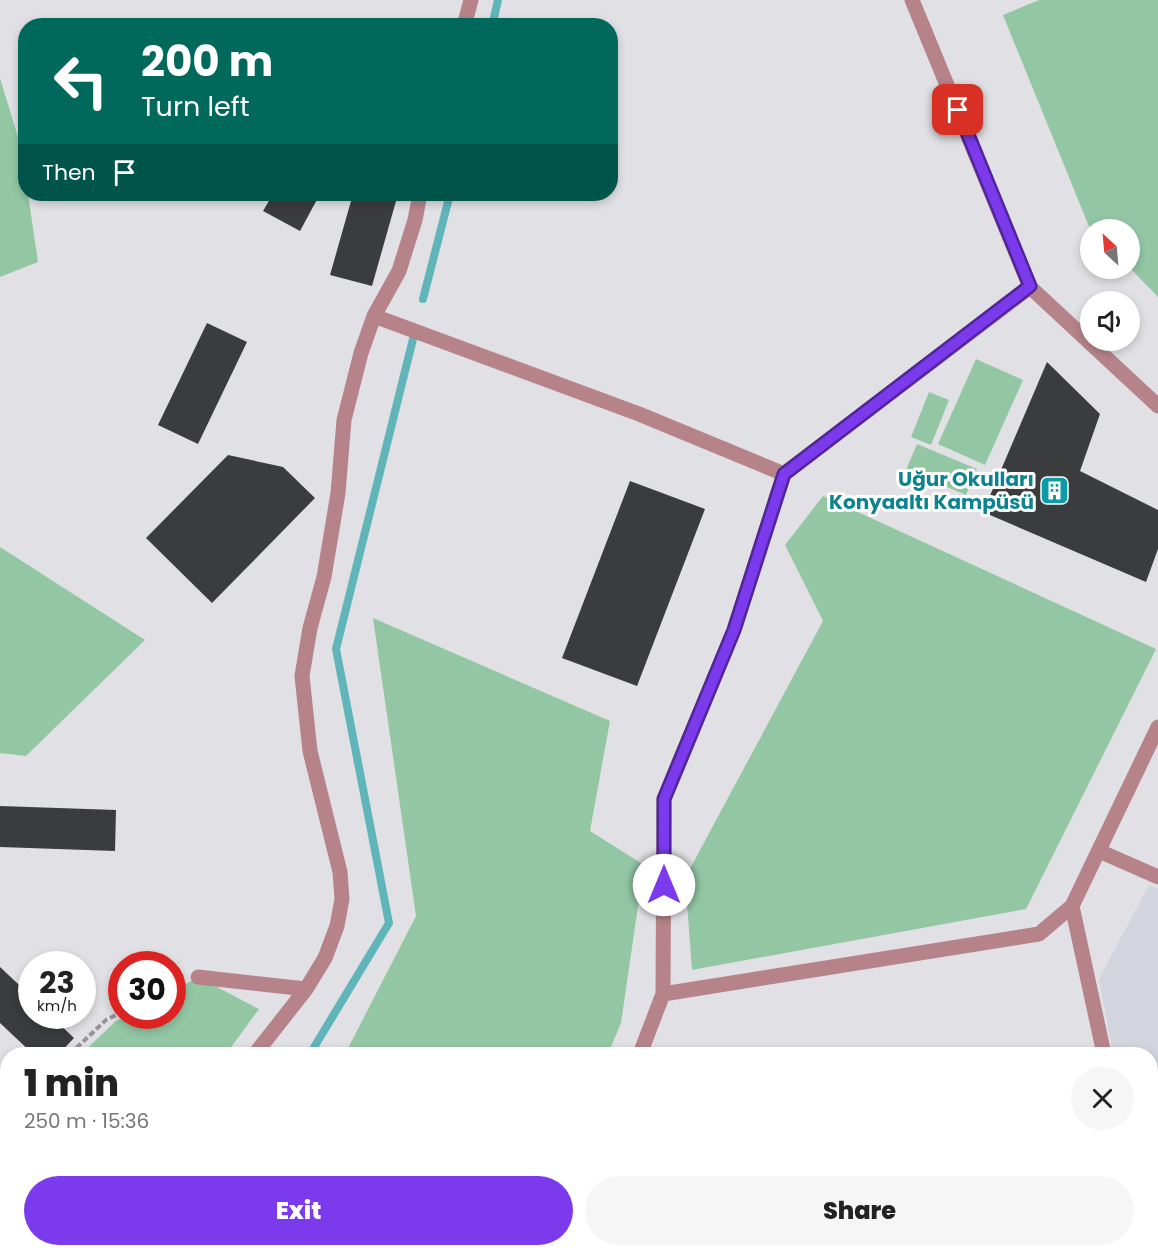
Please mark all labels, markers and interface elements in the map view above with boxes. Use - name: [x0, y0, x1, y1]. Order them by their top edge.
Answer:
- text: 200 m: [141, 32, 273, 91]
- icon: left: [42, 42, 120, 120]
- pin: [932, 84, 983, 135]
- text: Turn left: [141, 88, 250, 125]
- icon: arrive: [941, 93, 974, 126]
- icon: arrive: [108, 156, 141, 189]
- text: Then: [42, 157, 96, 188]
- north arrow: [1080, 219, 1140, 279]
- map controls: [1080, 219, 1140, 351]
- button: sound: [1080, 291, 1140, 351]
- place label: Uğur Okulları Konyaaltı Kampüsü: [829, 465, 1034, 516]
- building icon: Uğur Okulları Konyaaltı Kampüsü: [1039, 475, 1071, 507]
- position arrow: [632, 853, 696, 917]
- speed limit sign: 30: [108, 951, 186, 1029]
- text: 23: [39, 961, 75, 1004]
- text: km/h: [37, 995, 77, 1016]
- text: 1 min: [24, 1058, 119, 1109]
- button: close: [1071, 1067, 1134, 1130]
- text: 250 m · 15:36: [24, 1107, 149, 1135]
- button: Exit: [24, 1176, 573, 1245]
- button: Share: [585, 1176, 1134, 1245]

